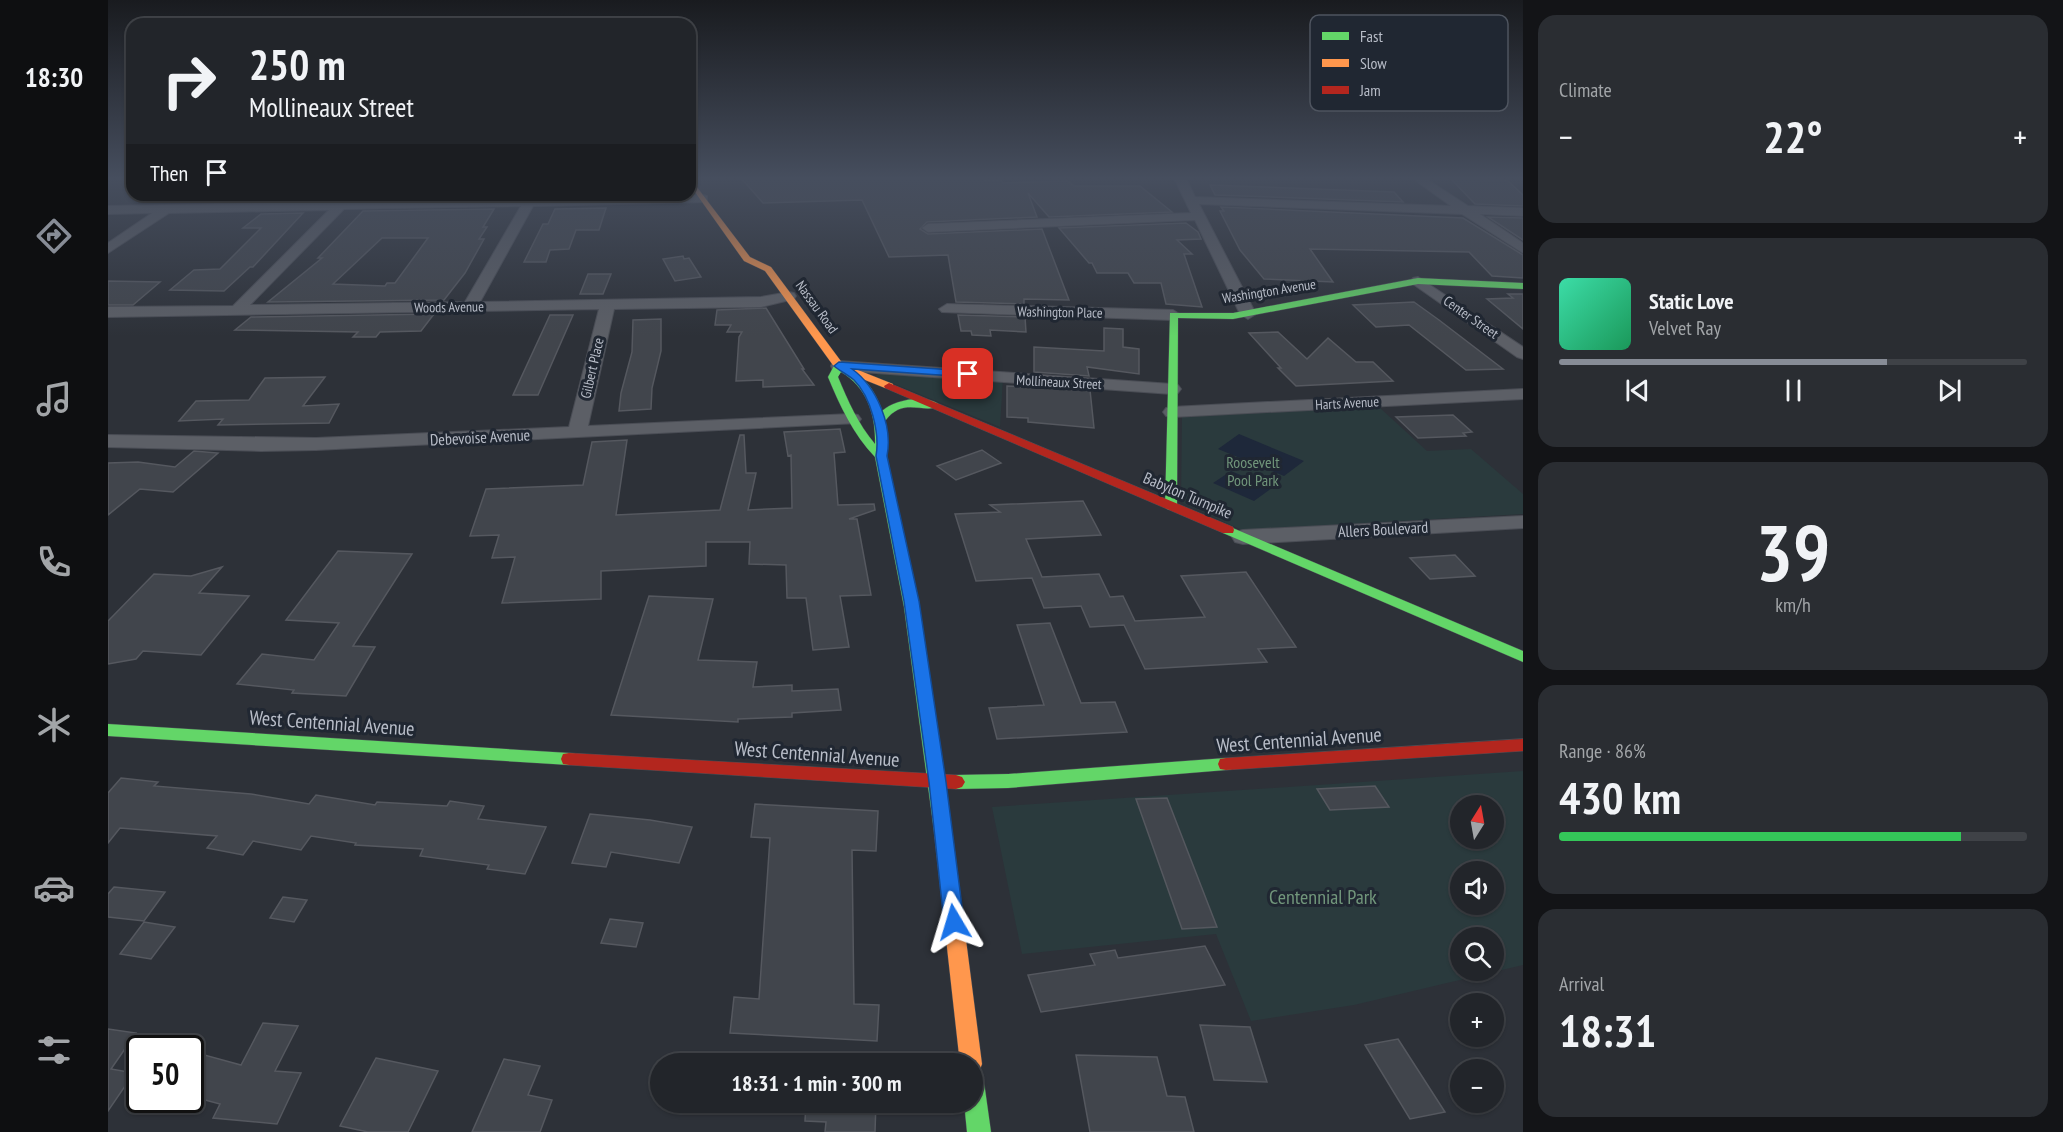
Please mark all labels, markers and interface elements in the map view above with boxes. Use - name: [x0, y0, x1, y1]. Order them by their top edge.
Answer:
- legend: [1310, 15, 1508, 111]
- text: Fast: [1360, 26, 1383, 46]
- text: 250 m: [249, 37, 346, 92]
- icon: right: [150, 42, 228, 120]
- text: Slow: [1360, 53, 1387, 73]
- text: 18:30: [25, 60, 83, 94]
- text: Climate: [1559, 77, 1612, 103]
- text: Jam: [1359, 80, 1381, 100]
- text: Mollineaux Street: [249, 90, 414, 124]
- text: 22°: [1763, 107, 1823, 165]
- text: −: [1559, 115, 1573, 158]
- text: +: [2013, 115, 2027, 158]
- icon: arrive: [200, 156, 233, 189]
- text: Then: [150, 159, 188, 187]
- icon: directions: [33, 215, 75, 257]
- street label: Washington Avenue: [1221, 275, 1317, 307]
- street label: Nassau Road: [792, 277, 842, 337]
- text: Static Love: [1649, 287, 1734, 315]
- street label: Center Street: [1440, 291, 1502, 343]
- street label: Woods Avenue: [414, 297, 484, 317]
- street label: Washington Place: [1017, 302, 1103, 322]
- text: Velvet Ray: [1649, 315, 1721, 341]
- street label: Gilbert Place: [576, 336, 608, 400]
- pin: [942, 348, 993, 399]
- icon: arrive: [951, 357, 984, 390]
- street label: Mollineaux Street: [1016, 371, 1102, 393]
- icon: previous: [1621, 374, 1654, 407]
- icon: pause: [1777, 374, 1810, 407]
- icon: next: [1933, 374, 1966, 407]
- icon: music: [33, 378, 75, 420]
- street label: Harts Avenue: [1315, 392, 1380, 414]
- street label: Debevoise Avenue: [429, 424, 531, 450]
- park label: Roosevelt Pool Park: [1226, 452, 1280, 490]
- street label: Babylon Turnpike: [1141, 467, 1235, 523]
- text: 39: [1756, 502, 1830, 603]
- street label: Allers Boulevard: [1337, 517, 1429, 541]
- icon: phone: [33, 541, 75, 583]
- text: km/h: [1775, 592, 1811, 618]
- icon: climate: [33, 704, 75, 746]
- street label: West Centennial Avenue: [249, 704, 415, 742]
- street label: West Centennial Avenue: [1216, 721, 1382, 759]
- street label: West Centennial Avenue: [734, 735, 900, 773]
- text: Range · 86%: [1559, 738, 1646, 764]
- text: 430 km: [1559, 768, 1681, 826]
- north arrow: [1450, 795, 1504, 849]
- map controls: [1450, 795, 1504, 1113]
- button: sound: [1450, 861, 1504, 915]
- icon: car: [33, 867, 75, 909]
- park label: Centennial Park: [1269, 884, 1377, 910]
- position arrow: [922, 890, 986, 954]
- button: search: [1450, 927, 1504, 981]
- text: Arrival: [1559, 971, 1604, 997]
- button: +: [1450, 993, 1504, 1047]
- text: 18:31: [1559, 1001, 1656, 1059]
- icon: filters: [33, 1029, 75, 1071]
- speed limit sign: 50: [126, 1035, 204, 1113]
- button: −: [1450, 1059, 1504, 1113]
- text: 18:31 · 1 min · 300 m: [731, 1069, 902, 1097]

